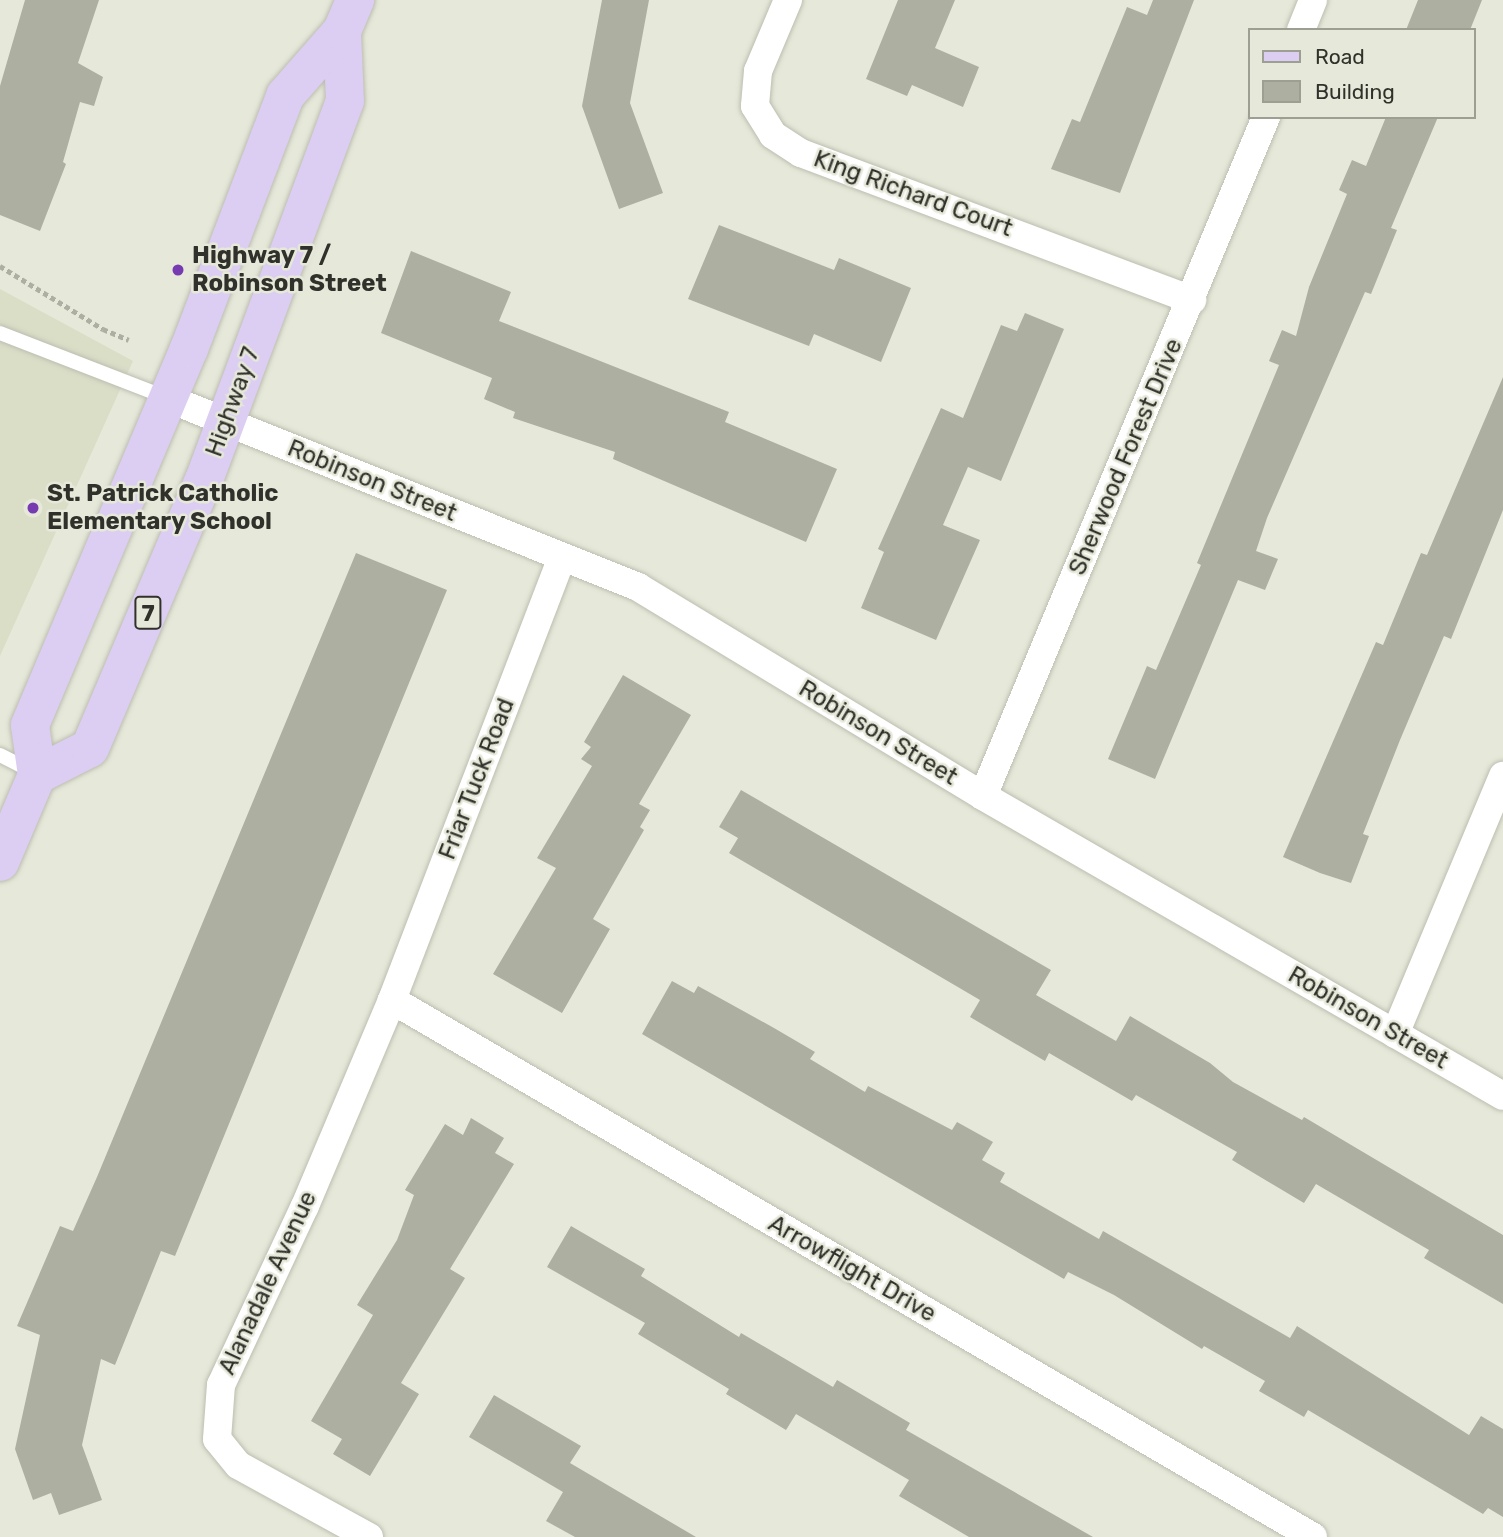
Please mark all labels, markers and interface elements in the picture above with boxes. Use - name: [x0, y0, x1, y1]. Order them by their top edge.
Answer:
- legend: [1248, 28, 1475, 119]
- text: Road: [1315, 44, 1365, 69]
- text: Building: [1315, 79, 1395, 104]
- street label: King Richard Court: [810, 145, 1016, 243]
- place label: Highway 7 / Robinson Street: [192, 242, 387, 298]
- marker: Highway 7 / Robinson Street: [170, 262, 186, 278]
- street label: Sherwood Forest Drive: [1063, 335, 1189, 579]
- street label: Highway 7: [200, 343, 266, 461]
- street label: Robinson Street: [283, 434, 461, 528]
- place label: St. Patrick Catholic Elementary School: [47, 480, 279, 536]
- marker: St. Patrick Catholic Elementary School: [25, 500, 41, 516]
- road number: 7: [134, 594, 162, 632]
- street label: Robinson Street: [794, 674, 962, 792]
- street label: Friar Tuck Road: [433, 694, 521, 864]
- street label: Robinson Street: [1283, 961, 1453, 1075]
- street label: Alanadale Avenue: [213, 1186, 323, 1380]
- street label: Arrowflight Drive: [763, 1209, 941, 1329]

